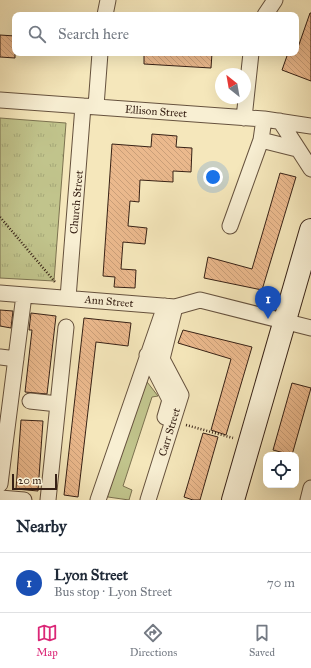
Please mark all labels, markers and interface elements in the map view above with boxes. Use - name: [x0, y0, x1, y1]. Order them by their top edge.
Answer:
- search box: [12, 12, 299, 56]
- icon: search: [26, 23, 48, 45]
- text: Search here: [58, 25, 129, 43]
- north arrow: [215, 68, 251, 104]
- street label: Ellison Street: [125, 103, 188, 120]
- your location: [203, 167, 223, 187]
- street label: Church Street: [67, 170, 86, 234]
- pin: 1: [255, 286, 281, 319]
- street label: Ann Street: [83, 293, 134, 310]
- street label: Carr Street: [156, 406, 183, 458]
- map controls: [263, 452, 299, 488]
- button: locate: [263, 452, 299, 488]
- scale bar: [12, 472, 57, 491]
- text: 20 m: [18, 474, 41, 487]
- text: Nearby: [16, 516, 67, 537]
- text: Lyon Street: [54, 566, 128, 584]
- text: 1: [26, 575, 32, 591]
- text: 70 m: [267, 575, 295, 591]
- text: Bus stop · Lyon Street: [54, 584, 172, 600]
- tab: Map: [36, 622, 58, 659]
- tab: Directions: [130, 622, 177, 659]
- tab: Saved: [249, 622, 275, 659]

